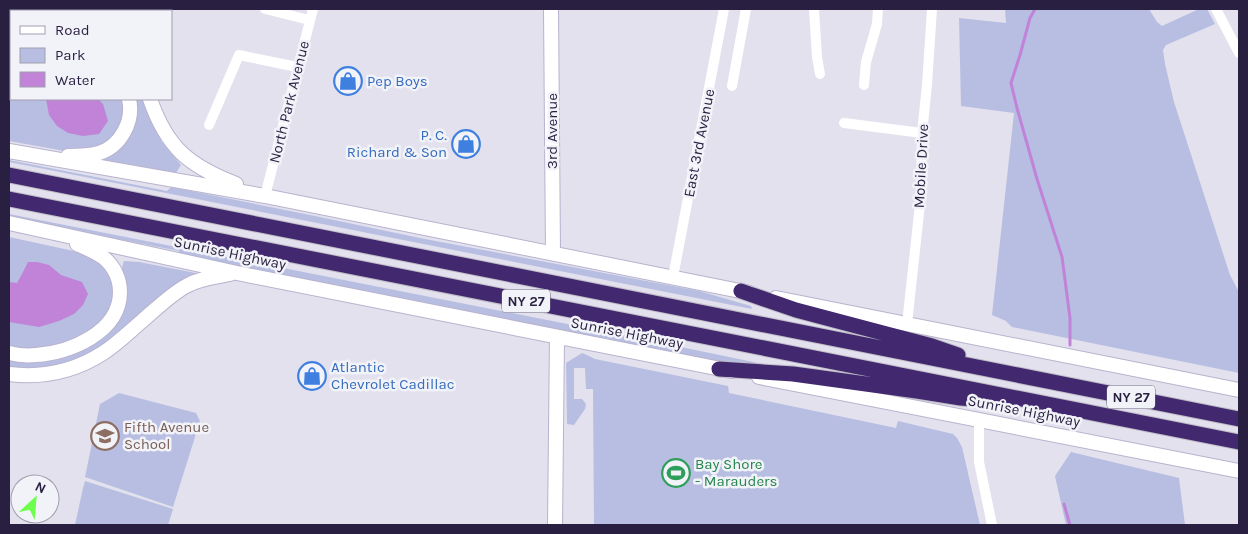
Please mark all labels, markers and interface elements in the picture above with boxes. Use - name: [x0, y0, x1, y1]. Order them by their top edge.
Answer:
- legend: [10, 10, 172, 100]
- text: Road: [55, 21, 90, 39]
- street label: North Park Avenue: [265, 39, 313, 165]
- text: Park: [55, 46, 85, 64]
- shop icon: Pep Boys: [333, 66, 363, 96]
- text: Water: [55, 71, 96, 89]
- place label: Pep Boys: [367, 72, 428, 90]
- street label: East 3rd Avenue: [680, 87, 718, 199]
- street label: 3rd Avenue: [543, 93, 561, 169]
- street label: Mobile Drive: [910, 123, 932, 209]
- place label: P. C. Richard & Son: [347, 126, 447, 161]
- shop icon: P. C. Richard & Son: [451, 129, 481, 159]
- street label: Sunrise Highway: [172, 232, 288, 274]
- road number: NY 27: [502, 290, 550, 312]
- street label: Sunrise Highway: [569, 313, 685, 353]
- place label: Atlantic Chevrolet Cadillac: [331, 358, 454, 393]
- shop icon: Atlantic Chevrolet Cadillac: [297, 361, 327, 391]
- road number: NY 27: [1107, 386, 1155, 408]
- street label: Sunrise Highway: [966, 391, 1082, 431]
- place label: Fifth Avenue School: [124, 418, 209, 453]
- school or university icon: Fifth Avenue School: [90, 421, 120, 451]
- place label: Bay Shore - Marauders: [695, 455, 777, 490]
- sports icon: Bay Shore - Marauders: [661, 458, 691, 488]
- north arrow: [10, 474, 60, 524]
- text: N: [32, 478, 49, 498]

